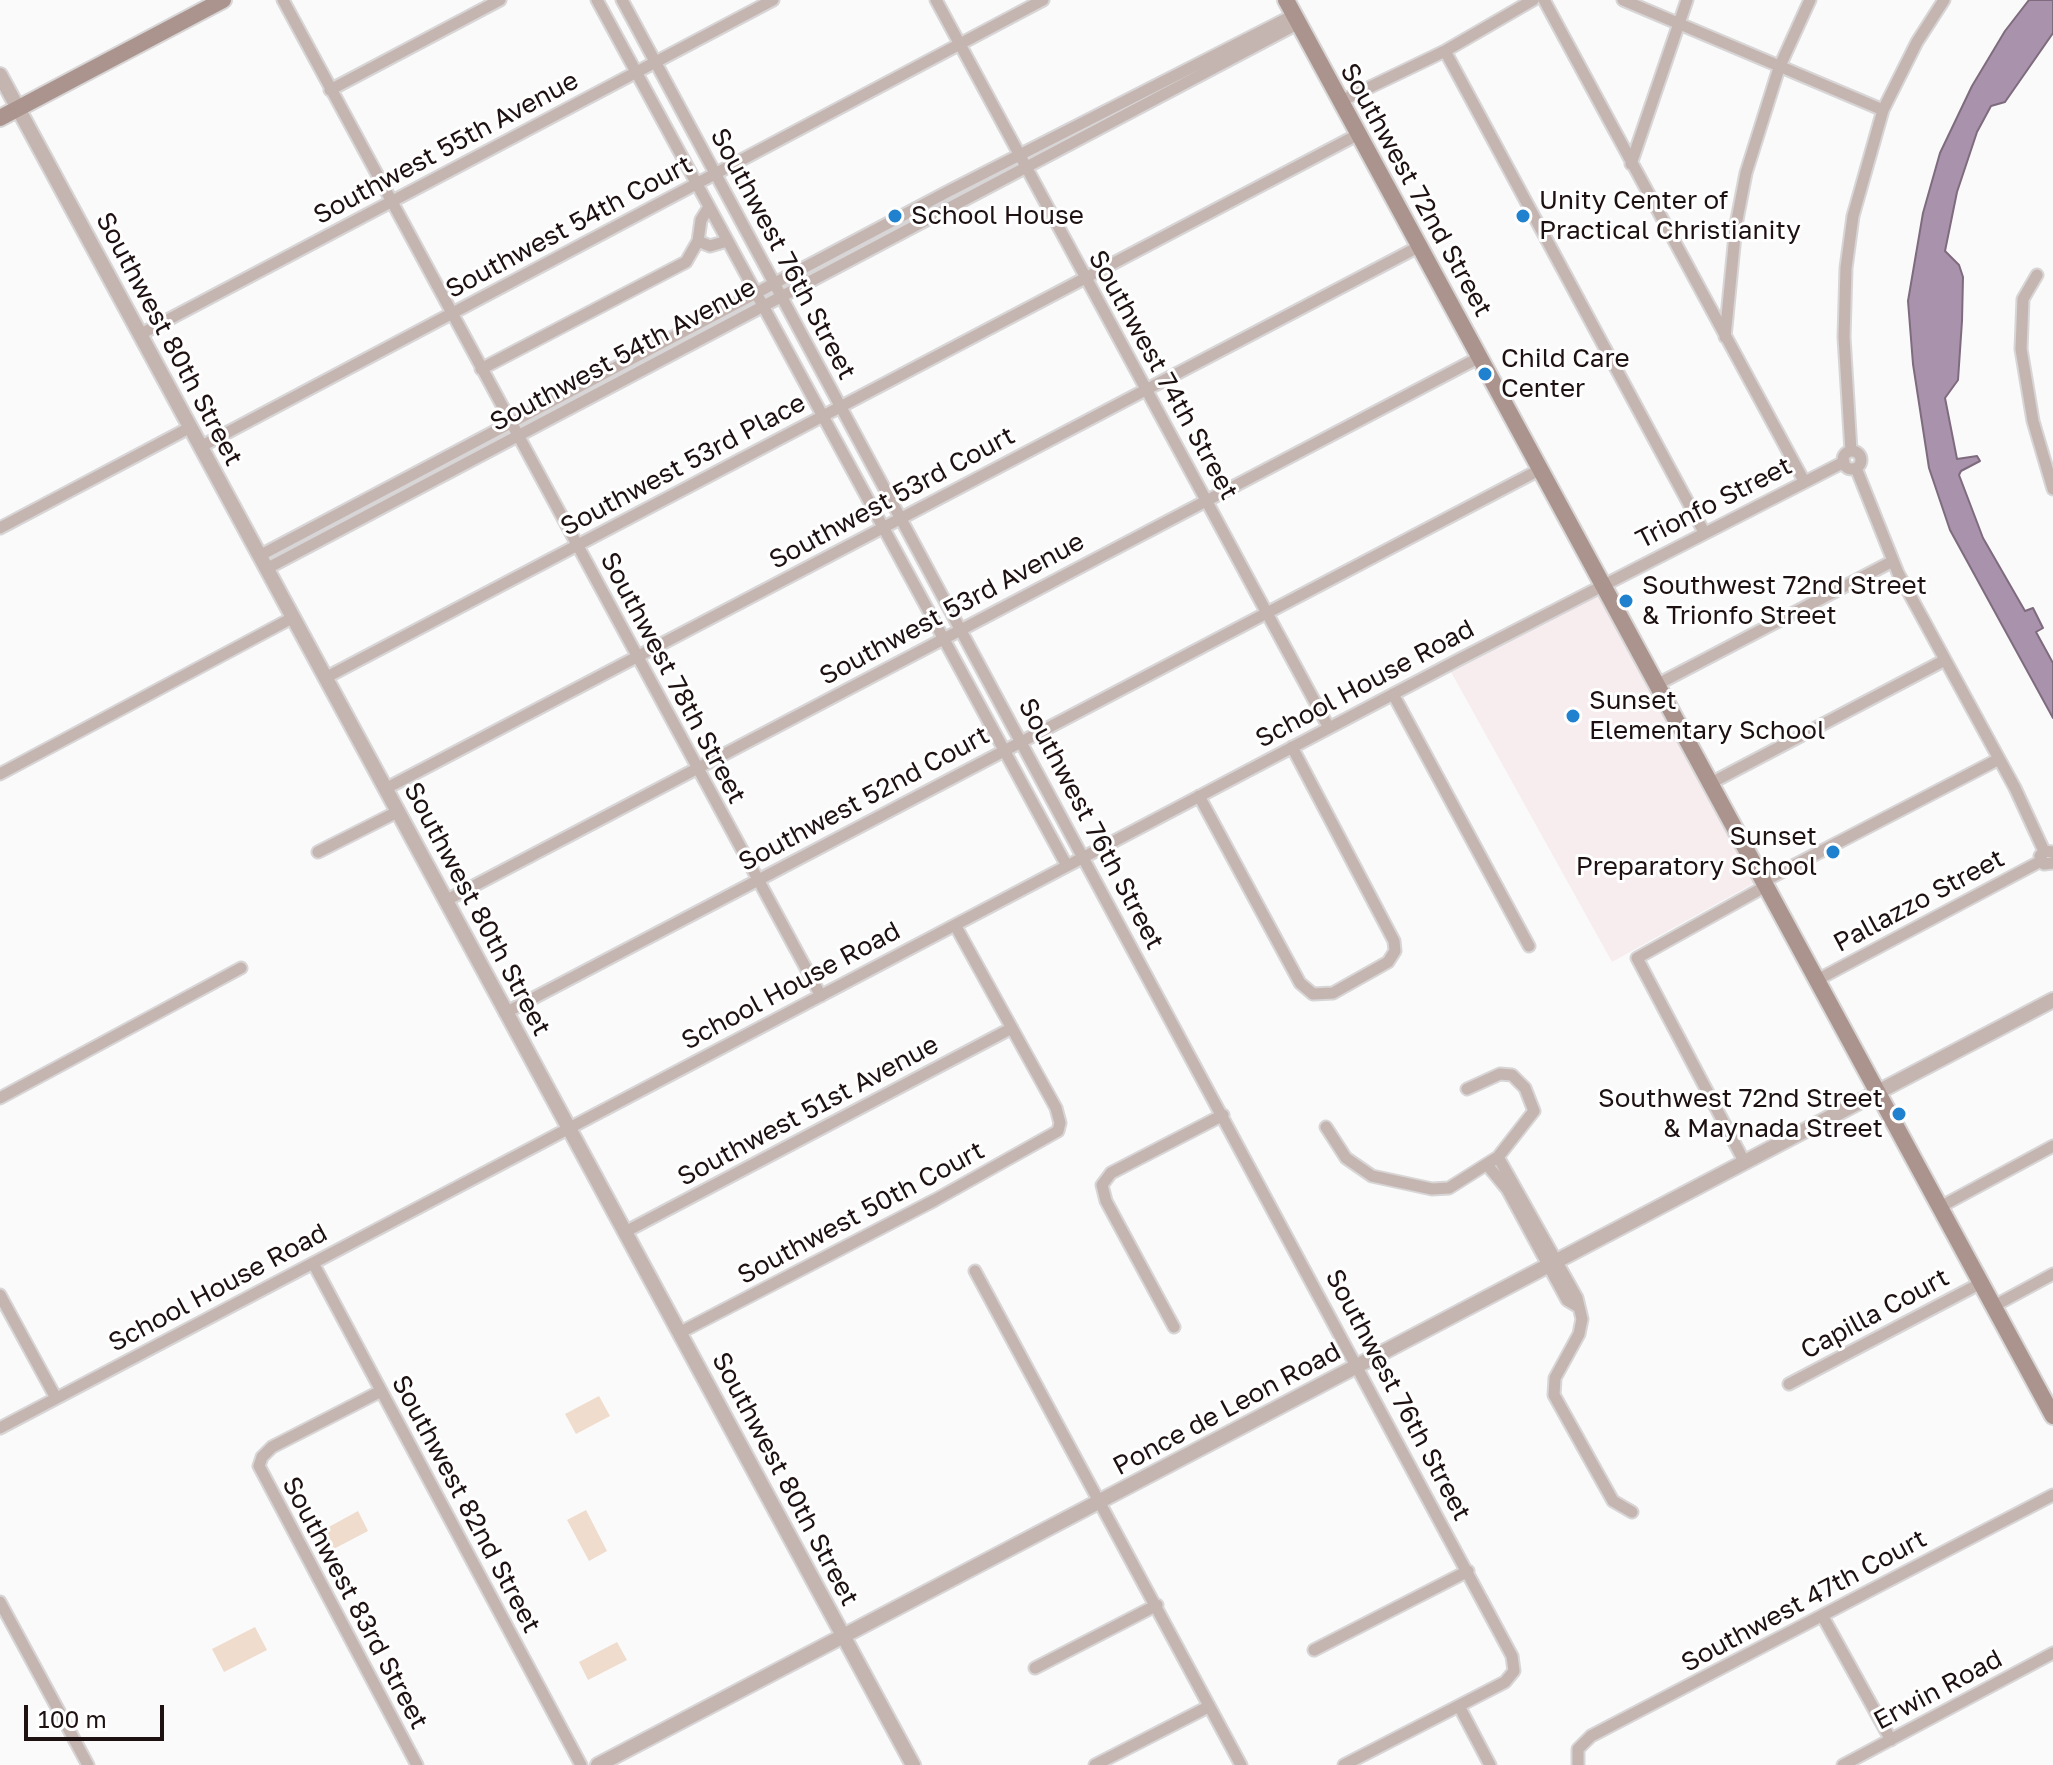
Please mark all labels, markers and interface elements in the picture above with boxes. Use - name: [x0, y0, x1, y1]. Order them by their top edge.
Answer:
- street label: Southwest 72nd Street: [1333, 58, 1499, 322]
- street label: Southwest 55th Avenue: [308, 65, 584, 231]
- street label: Southwest 76th Street: [703, 123, 863, 385]
- street label: Southwest 54th Court: [440, 149, 698, 305]
- place label: Unity Center of Practical Christianity: [1539, 185, 1801, 246]
- place label: School House: [911, 200, 1084, 232]
- street label: Southwest 80th Street: [89, 207, 249, 471]
- marker: School House: [886, 207, 904, 225]
- marker: Unity Center of Practical Christianity: [1514, 207, 1532, 225]
- street label: Southwest 74th Street: [1081, 245, 1245, 505]
- street label: Southwest 54th Avenue: [485, 272, 761, 438]
- place label: Child Care Center: [1501, 343, 1630, 404]
- marker: Child Care Center: [1476, 365, 1494, 383]
- street label: Southwest 53rd Place: [555, 387, 811, 543]
- street label: Southwest 53rd Court: [764, 420, 1020, 576]
- street label: Trionfo Street: [1631, 450, 1797, 556]
- street label: Southwest 53rd Avenue: [814, 526, 1090, 692]
- street label: Southwest 78th Street: [593, 547, 753, 809]
- place label: Southwest 72nd Street & Trionfo Street: [1642, 570, 1927, 632]
- marker: Southwest 72nd Street & Trionfo Street: [1617, 592, 1635, 610]
- street label: School House Road: [1250, 613, 1480, 755]
- place label: Sunset Elementary School: [1589, 685, 1825, 746]
- street label: Southwest 76th Street: [1011, 693, 1171, 955]
- marker: Sunset Elementary School: [1564, 707, 1582, 725]
- street label: Southwest 52nd Court: [733, 720, 995, 878]
- street label: Southwest 80th Street: [397, 777, 557, 1041]
- place label: Sunset Preparatory School: [1576, 821, 1817, 882]
- marker: Sunset Preparatory School: [1824, 843, 1842, 861]
- street label: Pallazzo Street: [1828, 843, 2010, 959]
- street label: School House Road: [676, 915, 906, 1057]
- street label: Southwest 51st Avenue: [672, 1029, 944, 1193]
- place label: Southwest 72nd Street & Maynada Street: [1598, 1083, 1883, 1144]
- marker: Southwest 72nd Street & Maynada Street: [1890, 1105, 1908, 1123]
- street label: Southwest 50th Court: [732, 1135, 990, 1291]
- street label: School House Road: [103, 1217, 333, 1359]
- street label: Capilla Court: [1796, 1262, 1954, 1366]
- street label: Southwest 76th Street: [1318, 1264, 1478, 1526]
- street label: Ponce de Leon Road: [1108, 1336, 1346, 1482]
- street label: Southwest 80th Street: [705, 1347, 865, 1611]
- street label: Southwest 82nd Street: [385, 1370, 547, 1638]
- street label: Southwest 83rd Street: [275, 1472, 435, 1734]
- street label: Southwest 47th Court: [1676, 1523, 1932, 1679]
- street label: Erwin Road: [1869, 1643, 2007, 1737]
- scale bar: [28, 1689, 168, 1739]
- text: 100 m: [38, 1704, 107, 1733]

